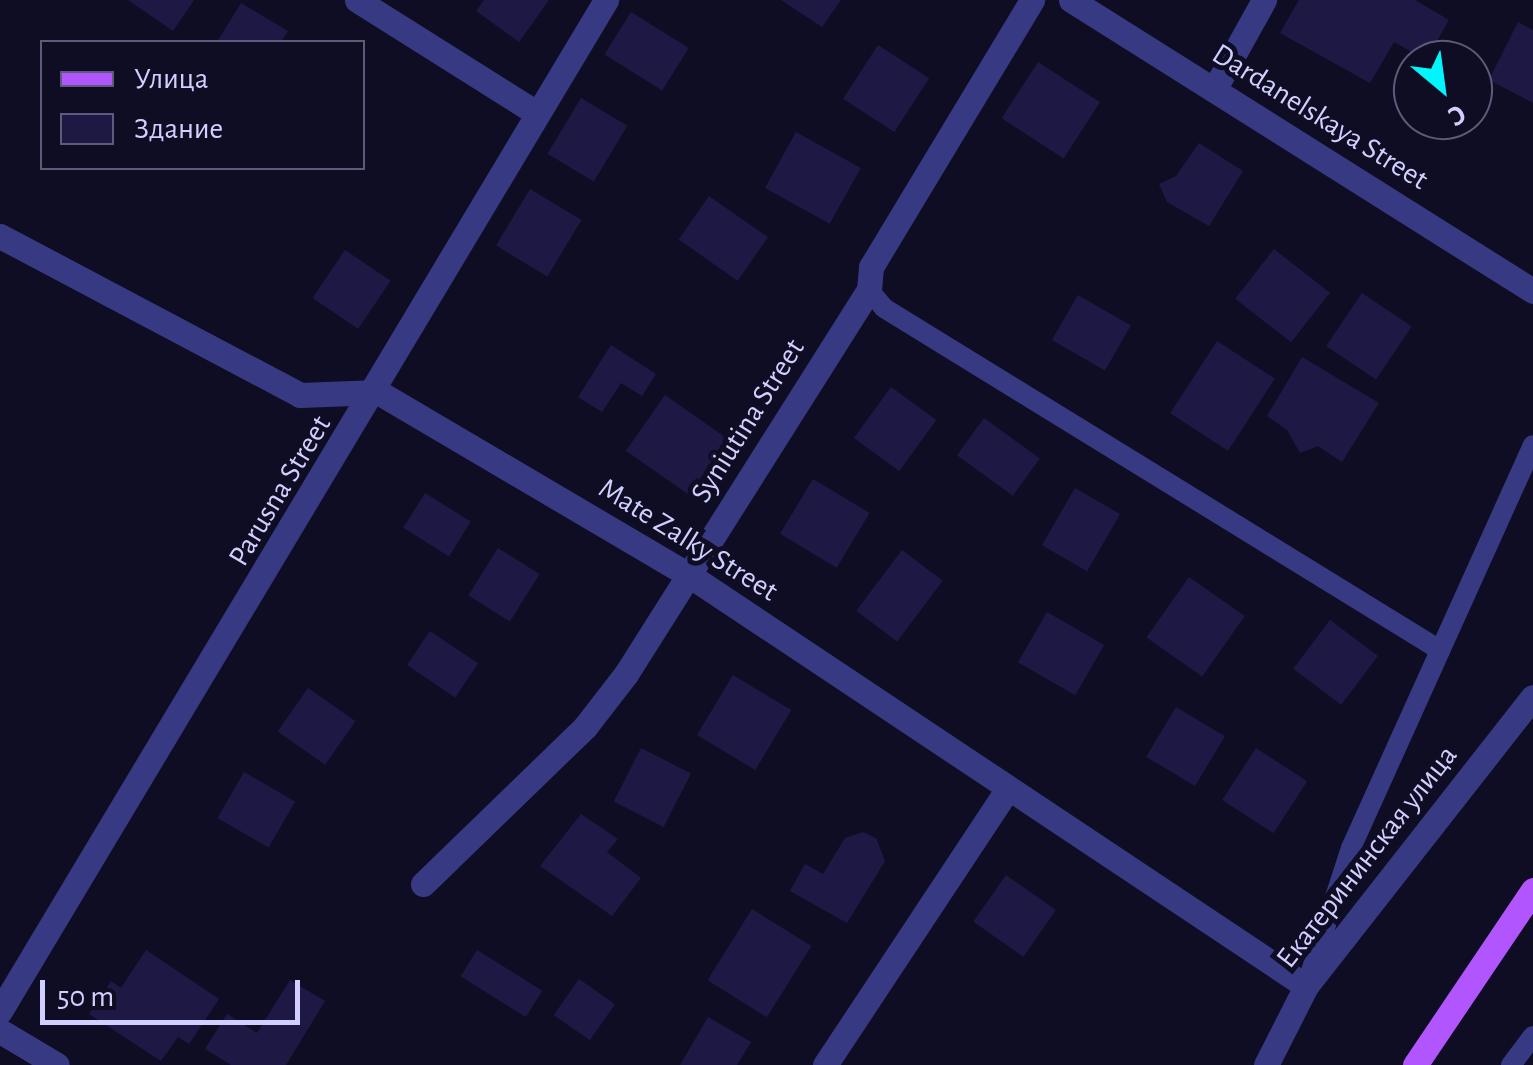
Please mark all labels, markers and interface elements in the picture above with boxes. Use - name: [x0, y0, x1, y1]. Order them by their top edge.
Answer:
- street label: Dardanelskaya Street: [1205, 36, 1435, 198]
- legend: [40, 40, 365, 170]
- north arrow: [1393, 40, 1493, 140]
- text: Улица: [134, 64, 209, 94]
- text: С: [1443, 98, 1470, 130]
- text: Здание: [134, 114, 223, 144]
- street label: Syniutina Street: [683, 333, 813, 509]
- street label: Parusna Street: [221, 409, 339, 573]
- street label: Mate Zalky Street: [592, 471, 784, 609]
- street label: Екатерининская улица: [1269, 738, 1465, 976]
- scale bar: [45, 960, 305, 1022]
- text: 50 m: [57, 982, 114, 1012]

